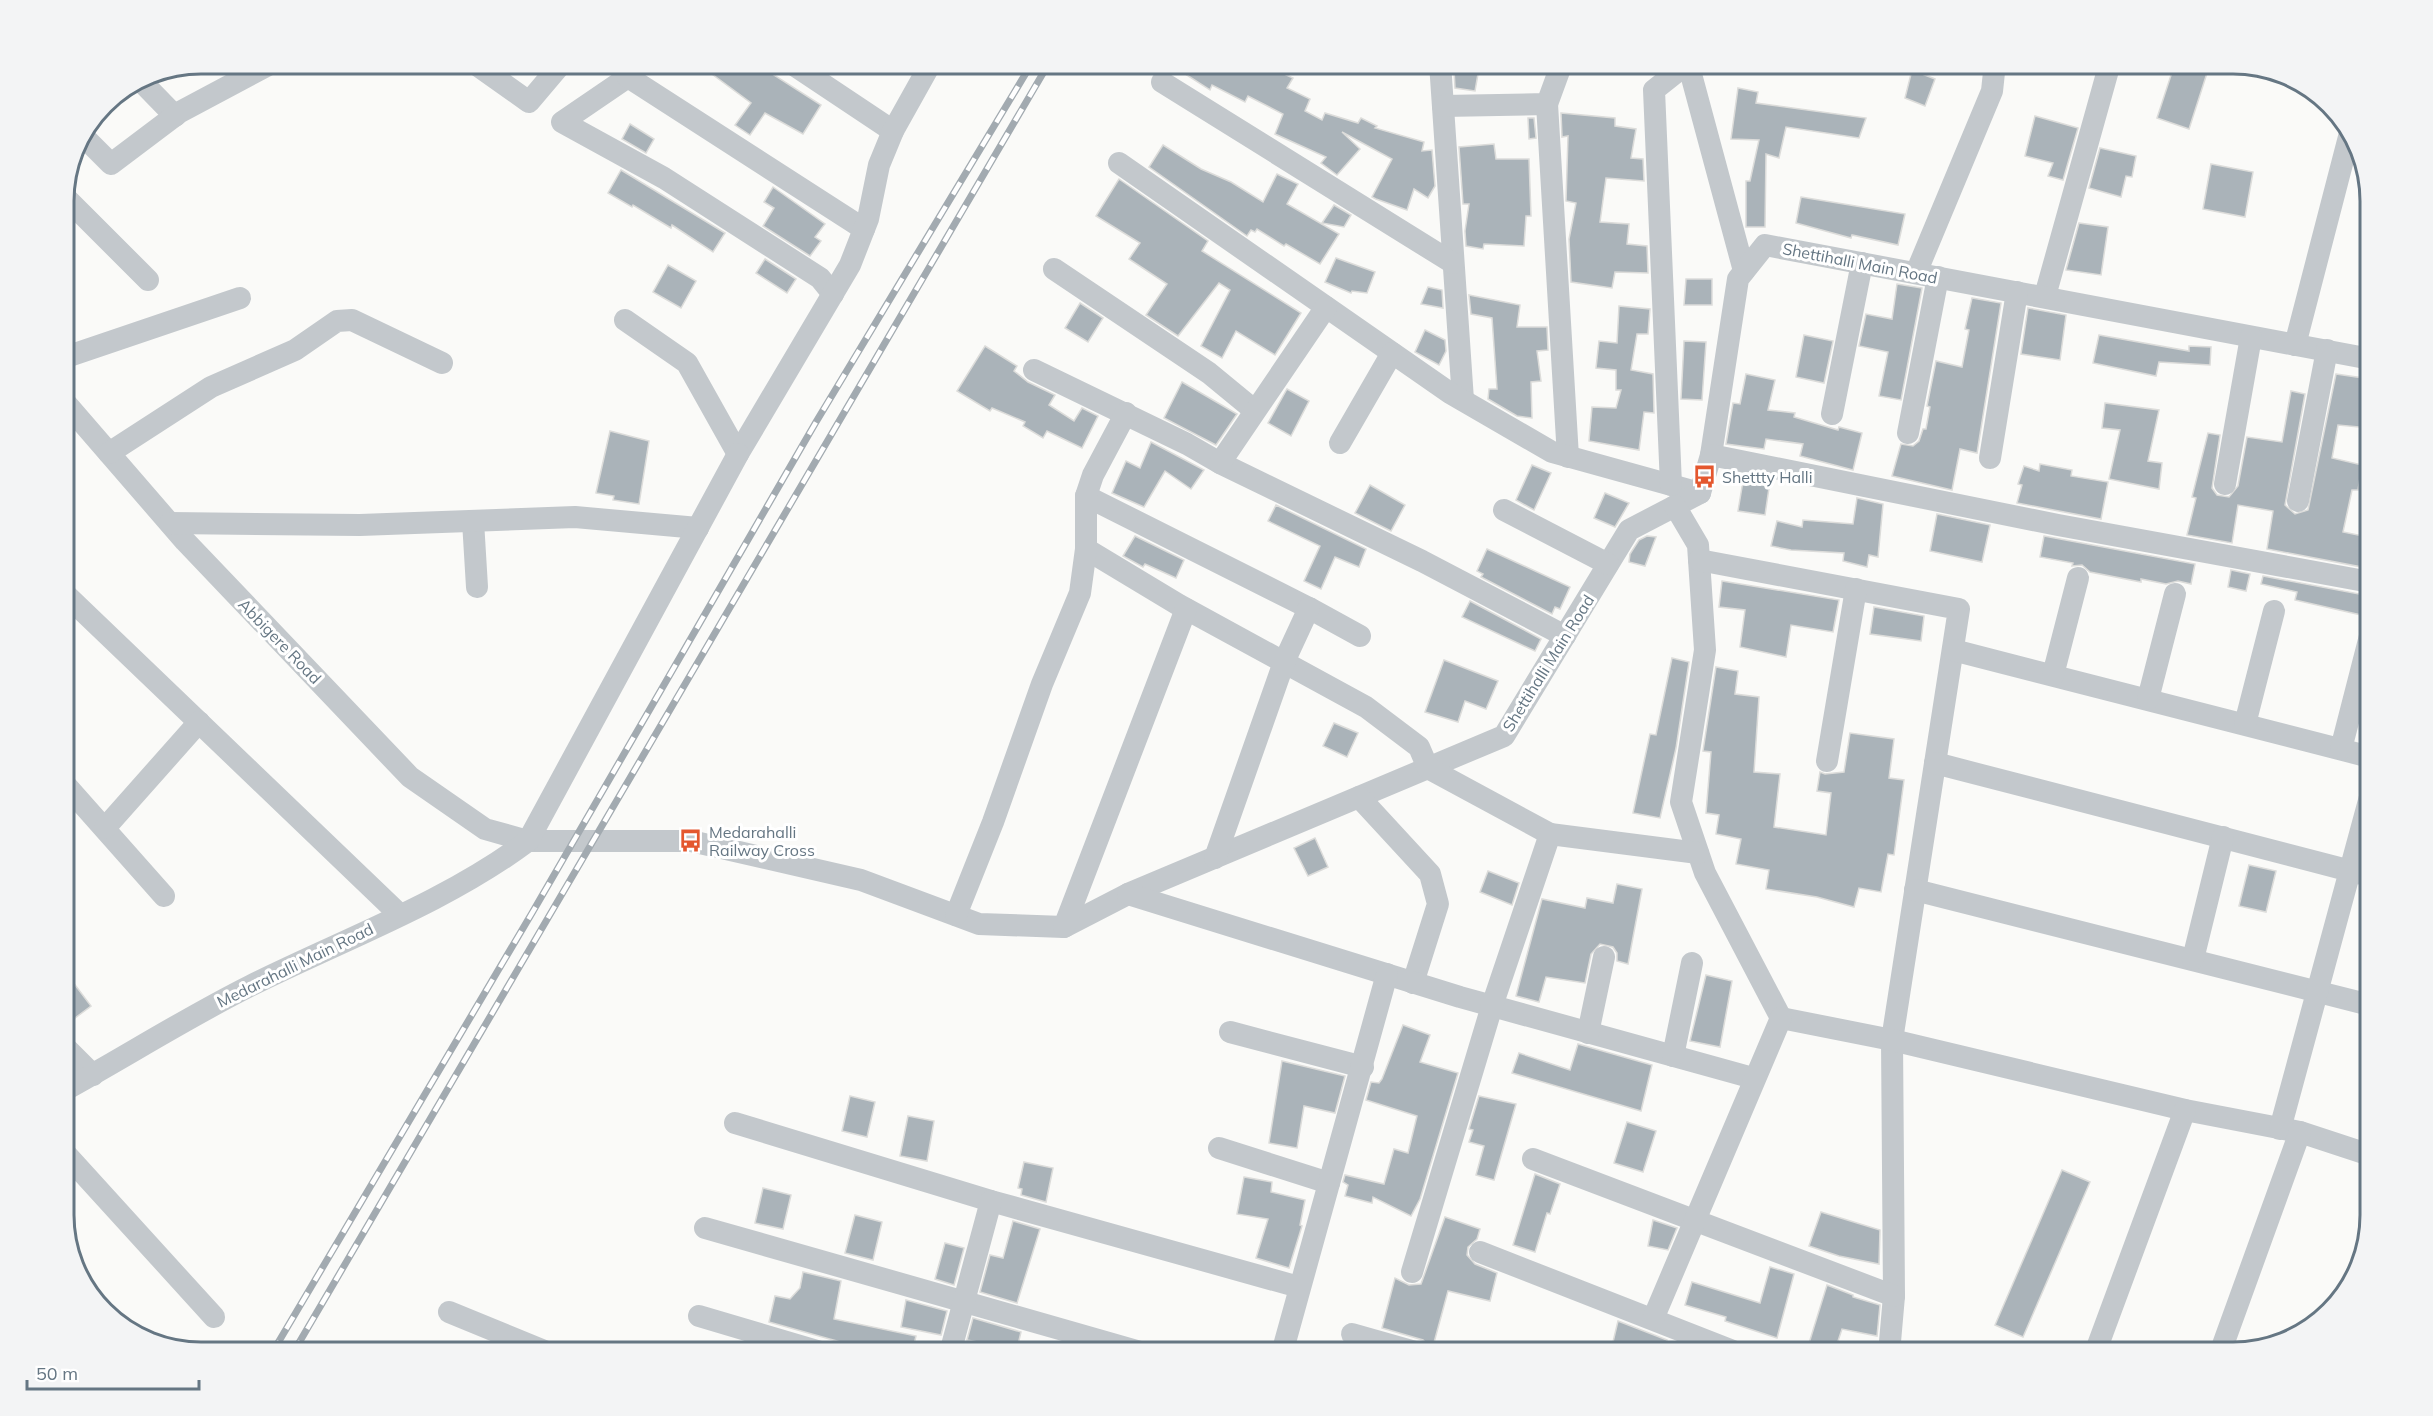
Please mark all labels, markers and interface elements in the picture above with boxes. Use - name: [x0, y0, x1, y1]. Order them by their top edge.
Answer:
- street label: Shettihalli Main Road: [1781, 238, 1939, 288]
- bus stop icon: Shettty Halli: [1691, 464, 1717, 490]
- place label: Shettty Halli: [1722, 467, 1812, 487]
- street label: Shettihalli Main Road: [1498, 591, 1598, 735]
- street label: Abbigere Road: [234, 594, 326, 688]
- place label: Medarahalli Railway Cross: [709, 822, 815, 860]
- bus stop icon: Medarahalli Railway Cross: [678, 828, 704, 854]
- street label: Medarahalli Main Road: [214, 918, 376, 1012]
- scale bar: [27, 1353, 200, 1391]
- text: 50 m: [36, 1362, 78, 1385]

